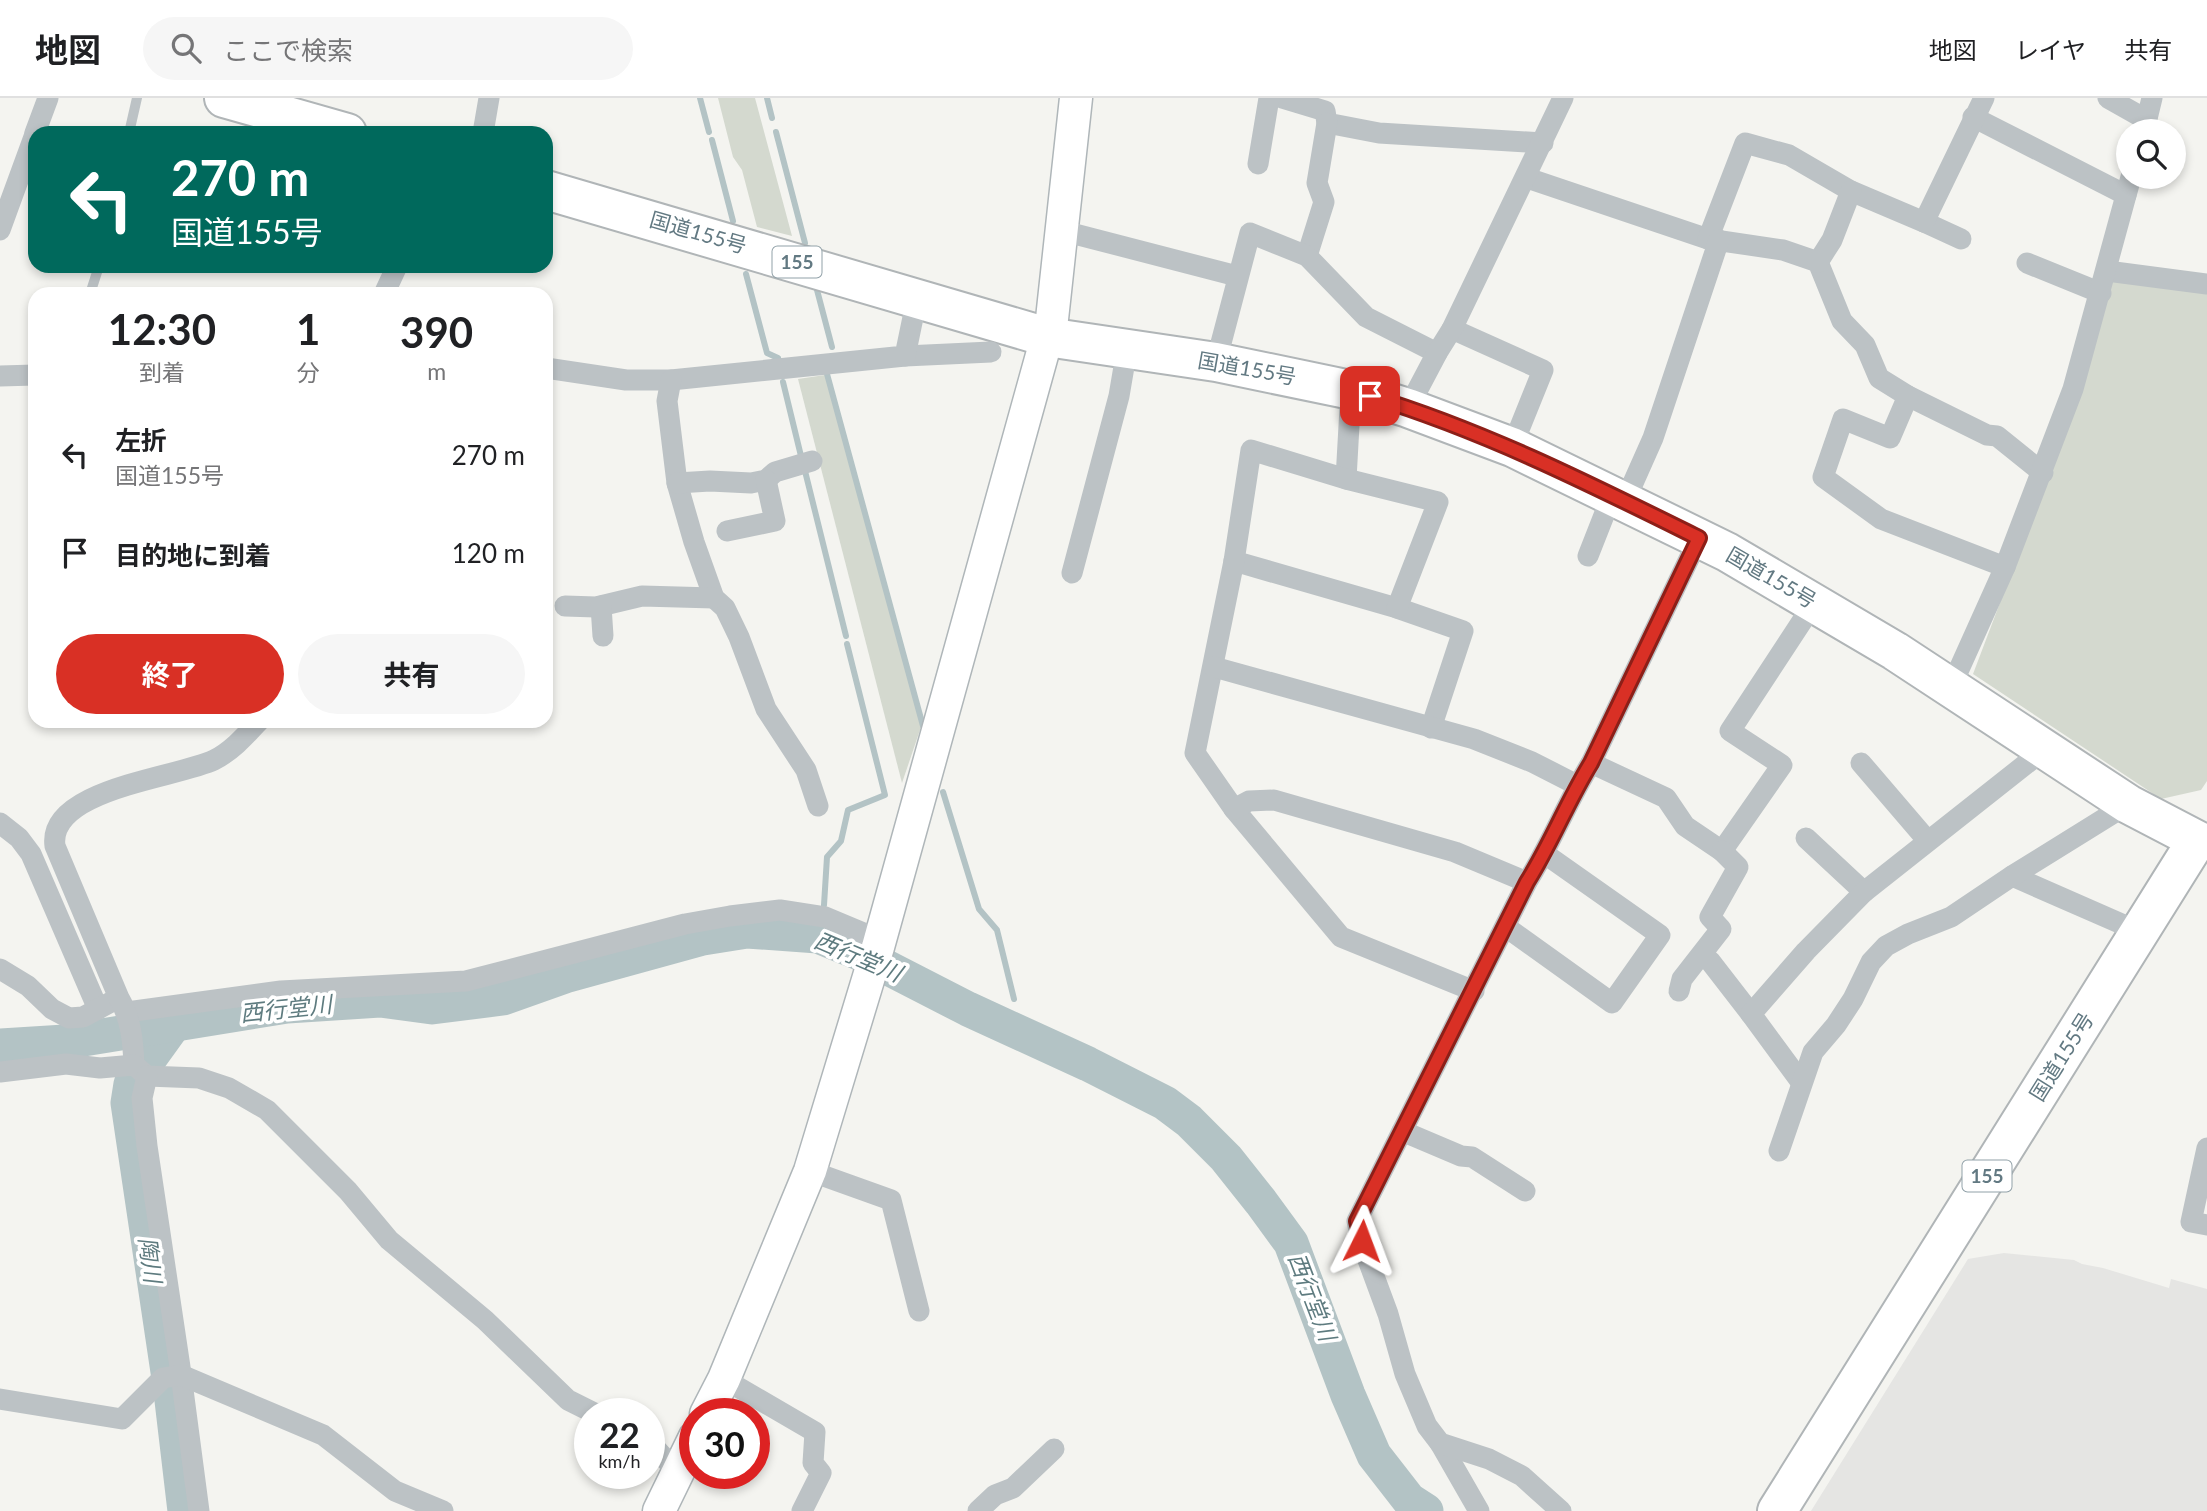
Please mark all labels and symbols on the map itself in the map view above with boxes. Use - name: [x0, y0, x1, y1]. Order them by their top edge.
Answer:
- street label: 国道155号: [647, 206, 750, 257]
- road number: 155: [772, 246, 822, 278]
- street label: 国道155号: [1196, 347, 1298, 388]
- pin: [1340, 366, 1400, 426]
- street label: 国道155号: [1722, 541, 1821, 612]
- water label: 西行堂川: [811, 925, 909, 988]
- water label: 西行堂川: [239, 989, 336, 1027]
- street label: 国道155号: [2024, 1007, 2098, 1105]
- road number: 155: [1962, 1160, 2011, 1192]
- position arrow: [1325, 1204, 1399, 1278]
- water label: 陶川: [134, 1235, 168, 1288]
- water label: 西行堂川: [1283, 1249, 1344, 1347]
- speed limit sign: 30: [679, 1398, 770, 1489]

